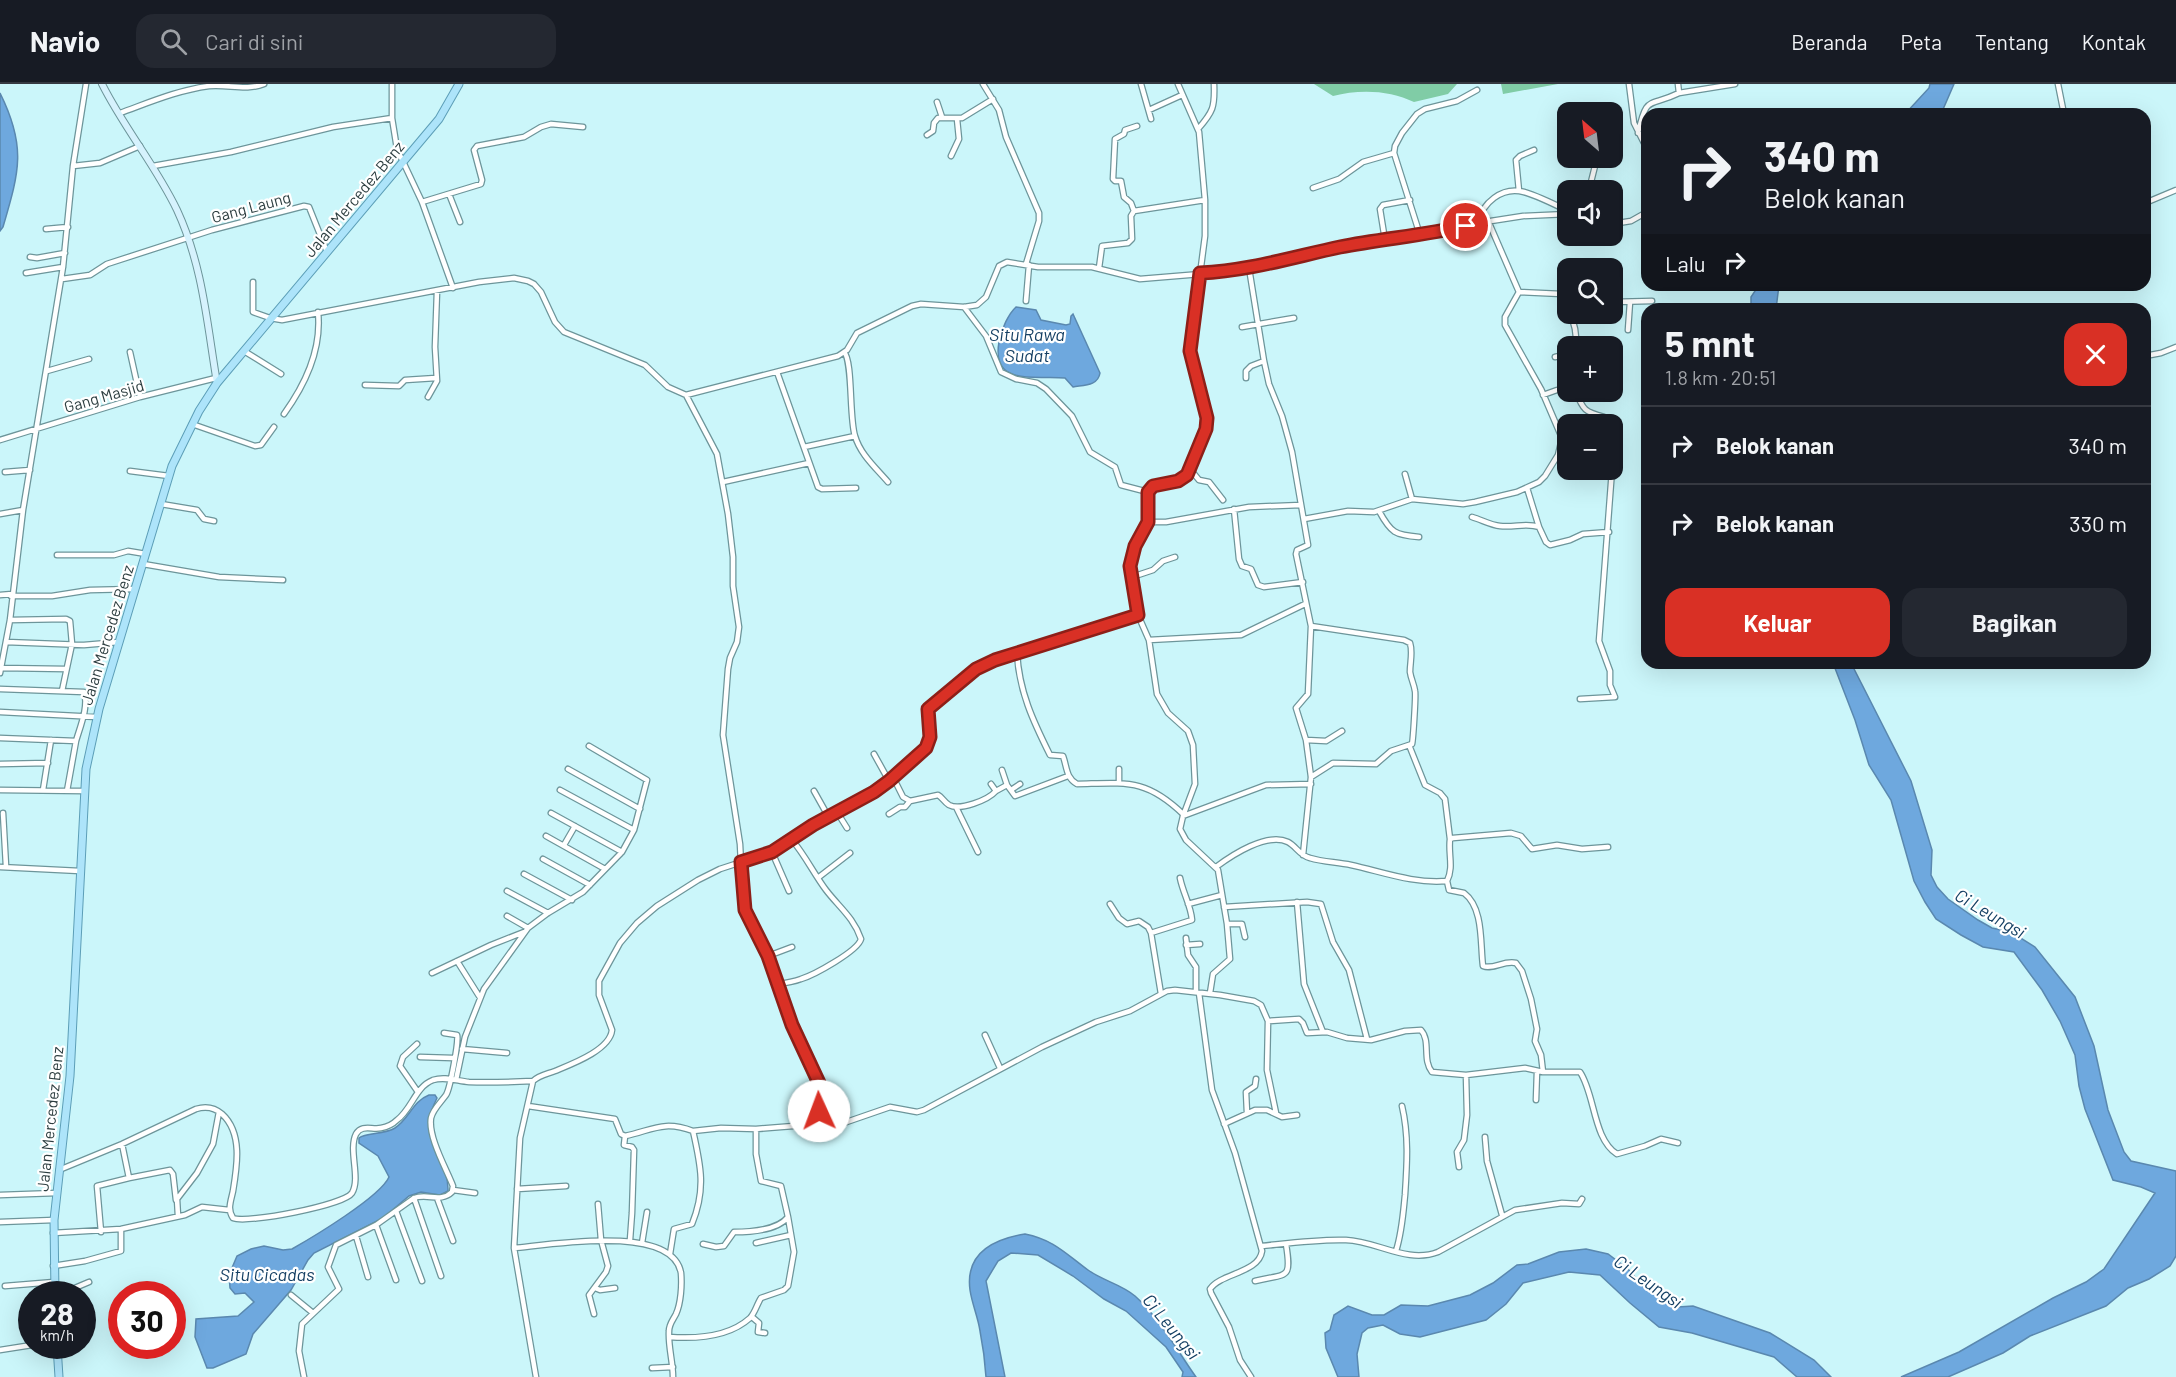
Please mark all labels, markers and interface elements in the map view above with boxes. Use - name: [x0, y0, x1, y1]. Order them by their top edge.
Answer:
- search box: [136, 14, 556, 68]
- text: Navio: [30, 24, 100, 58]
- icon: search: [157, 25, 190, 58]
- text: Cari di sini: [205, 28, 303, 54]
- text: Beranda: [1791, 29, 1867, 54]
- text: Peta: [1900, 29, 1942, 54]
- text: Tentang: [1975, 29, 2049, 54]
- text: Kontak: [2082, 29, 2146, 54]
- north arrow: [1557, 102, 1623, 168]
- map controls: [1557, 102, 1623, 480]
- text: 340 m: [1764, 130, 1880, 180]
- icon: right: [1665, 132, 1743, 210]
- street label: Jalan Mercedez Benz: [300, 137, 408, 261]
- button: sound: [1557, 180, 1623, 246]
- text: Belok kanan: [1764, 181, 1905, 213]
- street label: Gang Laung: [209, 187, 293, 226]
- pin: [1440, 200, 1491, 251]
- icon: arrive: [1449, 209, 1482, 242]
- icon: right: [1718, 246, 1751, 279]
- text: Lalu: [1665, 250, 1706, 276]
- button: search: [1557, 258, 1623, 324]
- text: 5 mnt: [1665, 321, 1755, 364]
- water label: Situ Rawa Sudat: [989, 323, 1065, 366]
- button: close: [2064, 323, 2127, 386]
- button: +: [1557, 336, 1623, 402]
- text: 1.8 km · 20:51: [1665, 365, 1776, 389]
- street label: Gang Masjid: [62, 375, 146, 416]
- button: −: [1557, 414, 1623, 480]
- icon: right: [1665, 429, 1698, 462]
- text: Belok kanan: [1716, 432, 1834, 458]
- text: 340 m: [2069, 432, 2127, 458]
- icon: right: [1665, 507, 1698, 540]
- text: Belok kanan: [1716, 510, 1834, 536]
- text: 330 m: [2069, 510, 2127, 536]
- street label: Jalan Mercedez Benz: [76, 563, 137, 707]
- button: Keluar: [1665, 588, 1890, 657]
- button: Bagikan: [1902, 588, 2127, 657]
- water label: Ci Leungsi: [1951, 883, 2030, 943]
- street label: Jalan Mercedez Benz: [32, 1046, 67, 1192]
- position arrow: [787, 1079, 851, 1143]
- water label: Ci Leungsi: [1610, 1250, 1688, 1313]
- water label: Situ Cicadas: [220, 1263, 315, 1285]
- speed limit sign: 30: [108, 1281, 186, 1359]
- water label: Ci Leungsi: [1138, 1289, 1205, 1364]
- text: 28: [40, 1295, 74, 1331]
- text: km/h: [40, 1326, 74, 1344]

